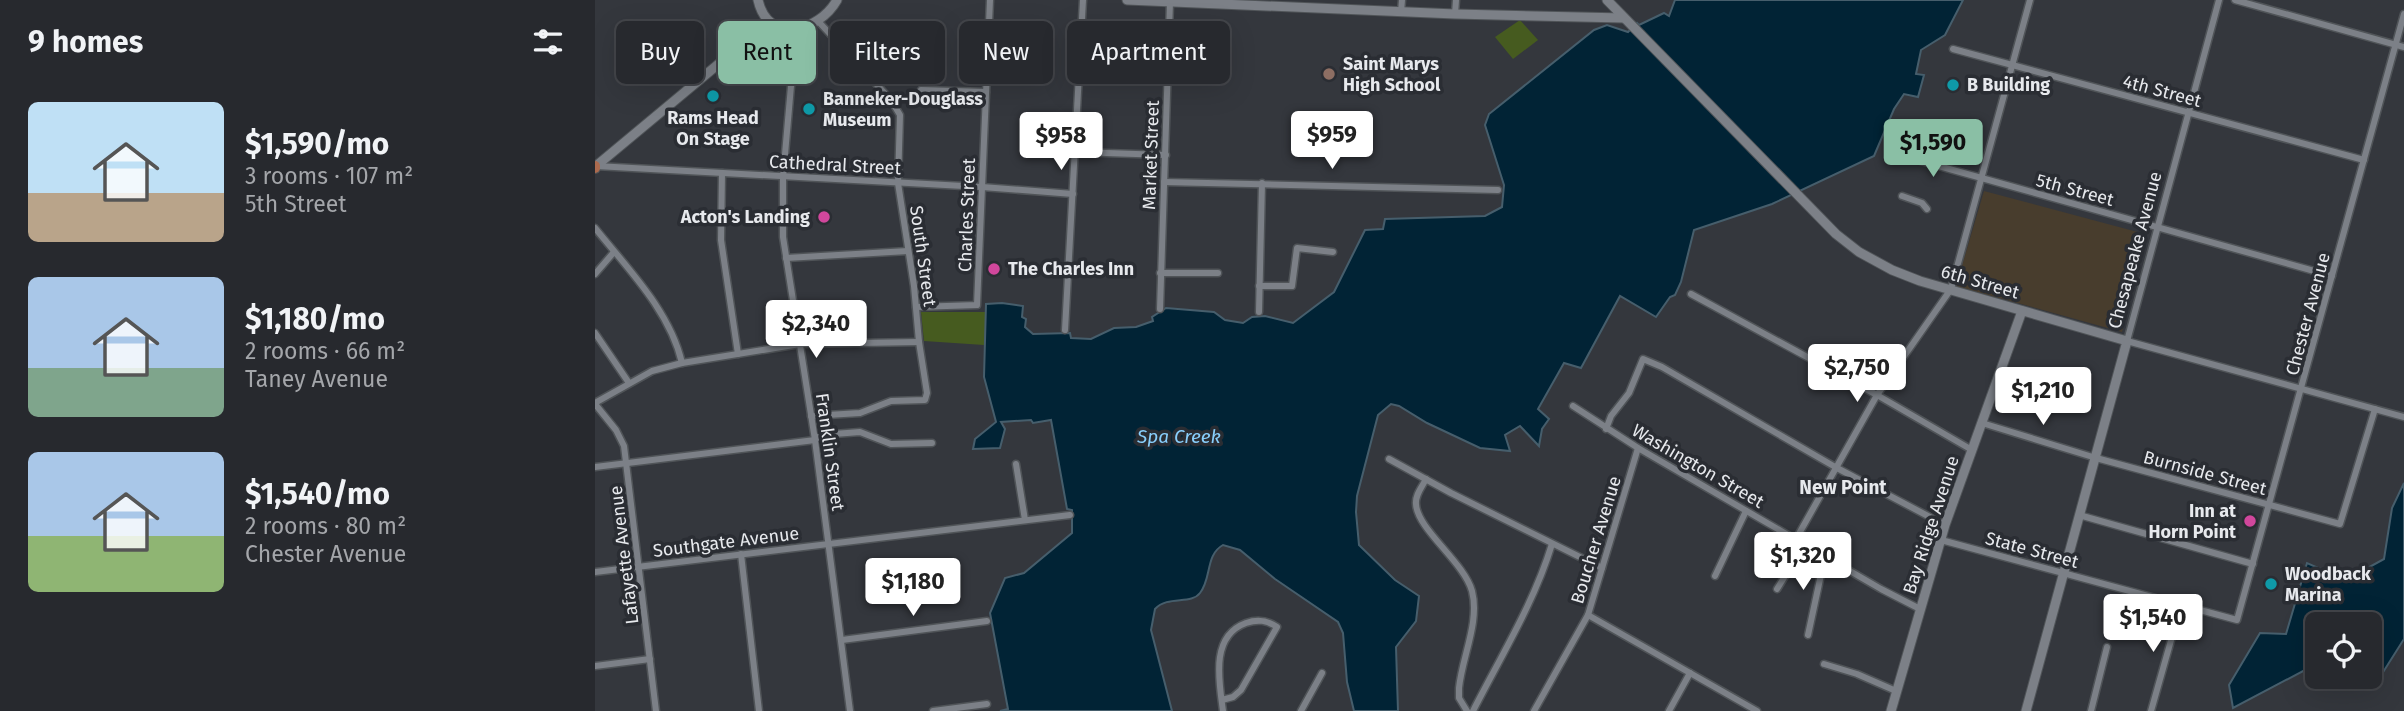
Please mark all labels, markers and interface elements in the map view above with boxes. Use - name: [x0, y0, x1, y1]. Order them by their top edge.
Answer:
- chip: Buy: [616, 21, 704, 84]
- chip: Rent: [718, 21, 816, 84]
- chip: Filters: [830, 21, 945, 84]
- chip: New: [959, 21, 1053, 84]
- chip: Apartment: [1067, 21, 1230, 84]
- icon: filters: [529, 23, 567, 61]
- text: 9 homes: [28, 24, 143, 60]
- place label: Saint Marys High School: [1343, 53, 1441, 96]
- marker: Saint Marys High School: [1321, 66, 1337, 82]
- street label: 4th Street: [2120, 70, 2204, 112]
- place label: B Building: [1967, 74, 2050, 96]
- marker: B Building: [1945, 77, 1961, 93]
- marker: Rams Head On Stage: [705, 88, 721, 104]
- place label: Banneker-Douglass Museum: [823, 88, 983, 131]
- street label: Market Street: [1138, 99, 1164, 210]
- marker: Banneker-Douglass Museum: [801, 101, 817, 117]
- place label: Rams Head On Stage: [667, 107, 759, 150]
- pin: $959: [1291, 111, 1373, 171]
- pin: $958: [1020, 113, 1102, 172]
- text: $959: [1307, 120, 1357, 148]
- pin: $1,590: [1876, 120, 1990, 179]
- text: $958: [1036, 121, 1086, 149]
- text: $1,590/mo: [245, 126, 389, 162]
- text: $1,590: [1900, 128, 1966, 156]
- icon: home: [84, 130, 168, 214]
- street label: Cathedral Street: [768, 151, 902, 179]
- street label: Charles Street: [954, 157, 980, 272]
- text: 3 rooms · 107 m²: [245, 162, 413, 190]
- street label: 5th Street: [2034, 169, 2117, 211]
- street label: Chesapeake Avenue: [2103, 169, 2167, 331]
- text: 5th Street: [245, 190, 347, 218]
- street label: South Street: [905, 204, 941, 308]
- place label: Acton's Landing: [680, 206, 810, 228]
- marker: Acton's Landing: [816, 209, 832, 225]
- street label: Chester Avenue: [2281, 250, 2335, 378]
- place label: The Charles Inn: [1008, 258, 1134, 280]
- street label: 6th Street: [1938, 260, 2022, 304]
- marker: The Charles Inn: [986, 261, 1002, 277]
- pin: $2,340: [759, 300, 873, 360]
- text: $1,180/mo: [245, 301, 385, 337]
- icon: home: [84, 305, 168, 389]
- text: $2,340: [782, 309, 850, 337]
- text: 2 rooms · 66 m²: [245, 337, 405, 365]
- pin: $2,750: [1800, 344, 1914, 404]
- text: $2,750: [1824, 353, 1890, 381]
- text: Taney Avenue: [245, 365, 388, 393]
- pin: $1,210: [1986, 368, 2100, 427]
- text: $1,210: [2011, 376, 2075, 404]
- street label: Franklin Street: [811, 392, 849, 513]
- street label: Washington Street: [1628, 419, 1768, 513]
- water label: Spa Creek: [1136, 425, 1221, 448]
- street label: Burnside Street: [2141, 446, 2269, 500]
- street label: Bay Ridge Avenue: [1898, 453, 1964, 597]
- street label: Boucher Avenue: [1566, 473, 1626, 607]
- text: $1,540/mo: [245, 476, 390, 512]
- district label: New Point: [1799, 476, 1887, 499]
- icon: home: [84, 480, 168, 564]
- street label: Lafayette Avenue: [605, 484, 643, 626]
- place label: Inn at Horn Point: [2148, 500, 2237, 543]
- text: 2 rooms · 80 m²: [245, 512, 406, 540]
- marker: Inn at Horn Point: [2242, 513, 2258, 529]
- street label: Southgate Avenue: [652, 522, 800, 562]
- street label: State Street: [1983, 527, 2082, 573]
- pin: $1,320: [1746, 532, 1860, 592]
- text: Chester Avenue: [245, 540, 406, 568]
- text: $1,320: [1770, 541, 1836, 569]
- pin: $1,180: [856, 558, 970, 618]
- place label: Woodback Marina: [2285, 563, 2372, 606]
- text: $1,180: [881, 567, 945, 595]
- marker: Woodback Marina: [2263, 576, 2279, 592]
- pin: $1,540: [2096, 594, 2210, 654]
- text: $1,540: [2120, 603, 2187, 631]
- map controls: [2305, 612, 2382, 689]
- button: locate: [2305, 612, 2382, 689]

